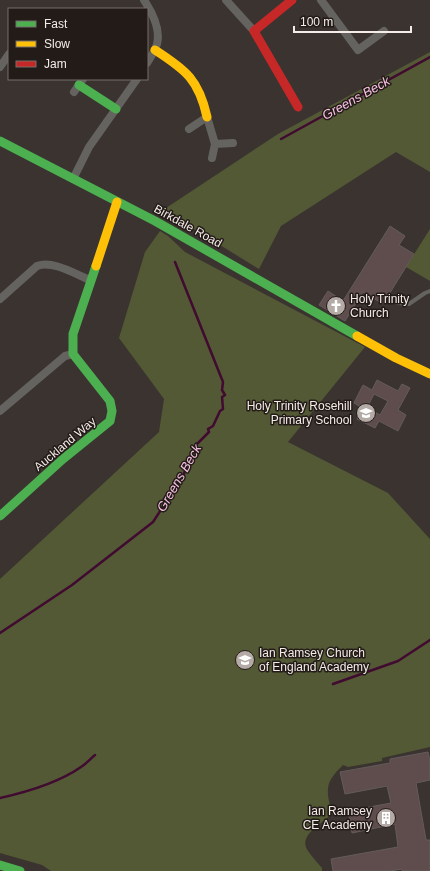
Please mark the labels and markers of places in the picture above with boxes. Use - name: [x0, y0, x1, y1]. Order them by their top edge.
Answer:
- place label: Holy Trinity Church: [350, 292, 409, 320]
- church icon: Holy Trinity Church: [325, 295, 347, 317]
- place label: Holy Trinity Rosehill Primary School: [247, 399, 352, 427]
- school or university icon: Holy Trinity Rosehill Primary School: [355, 402, 377, 424]
- place label: Ian Ramsey Church of England Academy: [259, 646, 369, 674]
- school or university icon: Ian Ramsey Church of England Academy: [234, 649, 256, 671]
- place label: Ian Ramsey CE Academy: [303, 804, 372, 832]
- building icon: Ian Ramsey CE Academy: [375, 807, 397, 829]

